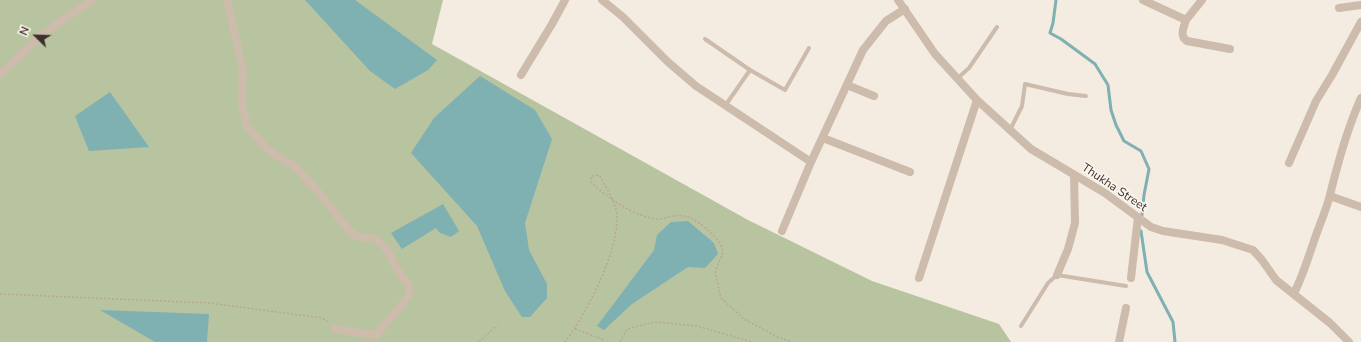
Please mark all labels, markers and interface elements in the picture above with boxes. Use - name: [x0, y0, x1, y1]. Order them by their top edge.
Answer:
- north arrow: [16, 16, 56, 56]
- text: N: [16, 24, 33, 38]
- street label: Thukha Street: [1079, 161, 1149, 215]

